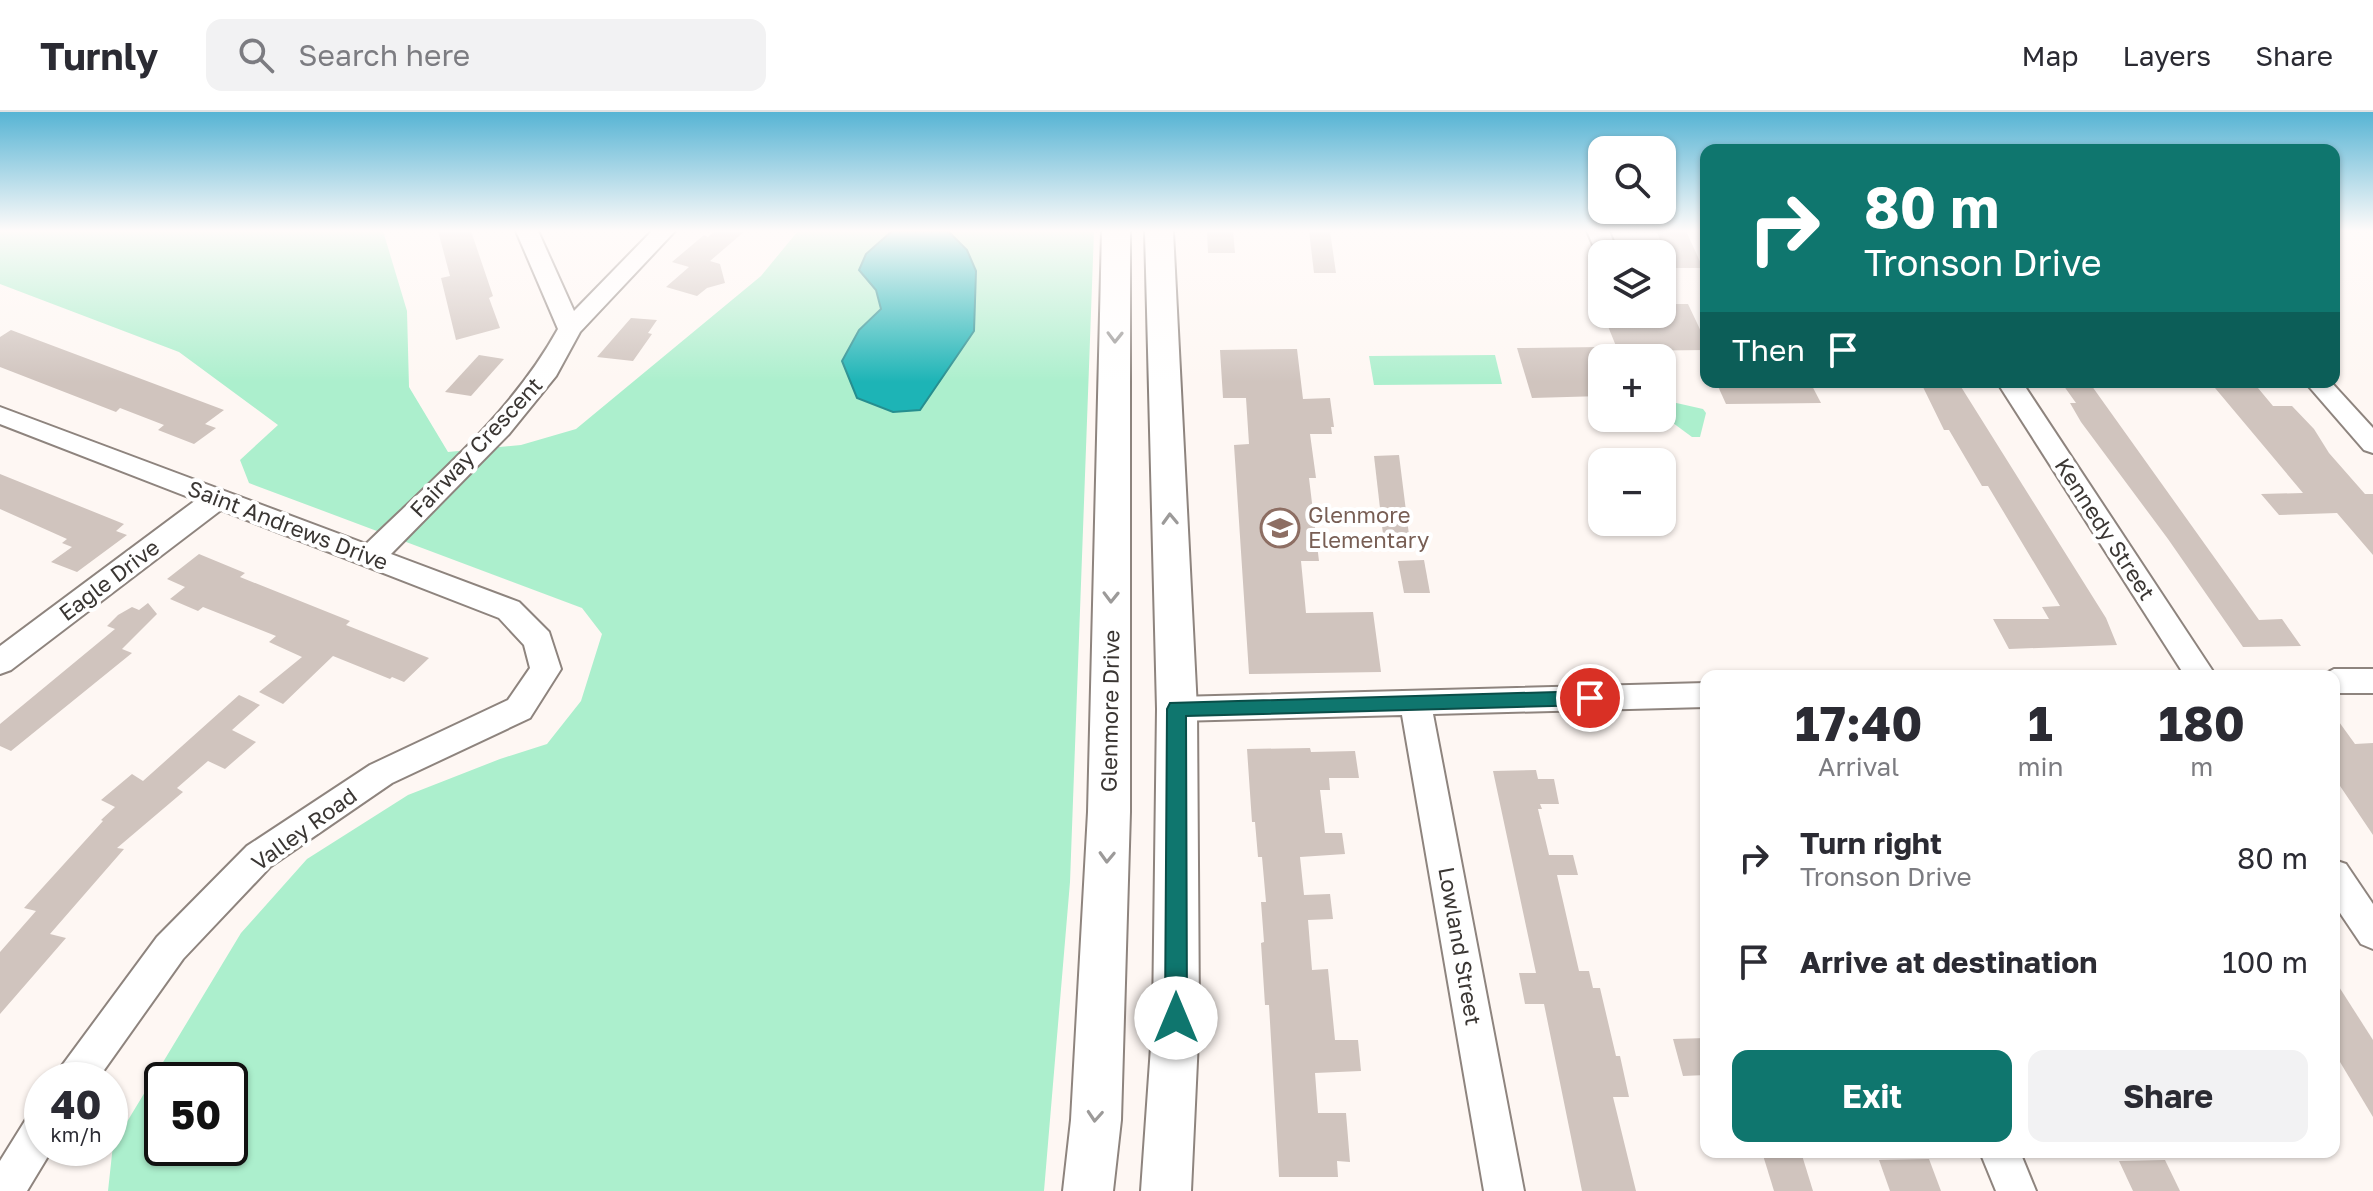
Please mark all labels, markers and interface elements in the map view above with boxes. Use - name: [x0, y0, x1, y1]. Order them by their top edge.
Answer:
- search box: [206, 19, 766, 91]
- text: Turnly: [40, 33, 158, 78]
- icon: search: [234, 33, 278, 77]
- text: Search here: [298, 37, 470, 73]
- text: Map: [2021, 39, 2079, 72]
- text: Layers: [2123, 39, 2211, 72]
- text: Share: [2255, 39, 2333, 72]
- map controls: [1588, 136, 1676, 536]
- button: search: [1588, 136, 1676, 224]
- text: 80 m: [1864, 173, 1999, 240]
- icon: right: [1732, 176, 1836, 280]
- button: layers: [1588, 240, 1676, 328]
- text: Tronson Drive: [1864, 241, 2102, 284]
- icon: arrive: [1821, 328, 1865, 372]
- one-way arrow: [1106, 331, 1124, 344]
- text: Then: [1732, 332, 1805, 368]
- button: +: [1588, 344, 1676, 432]
- street label: Fairway Crescent: [404, 371, 548, 522]
- button: −: [1588, 448, 1676, 536]
- street label: Kennedy Street: [2049, 453, 2161, 605]
- street label: Saint Andrews Drive: [184, 474, 392, 575]
- place label: Glenmore Elementary: [1308, 501, 1429, 553]
- school or university icon: Glenmore Elementary: [1259, 507, 1301, 549]
- one-way arrow: [1162, 512, 1179, 525]
- street label: Eagle Drive: [53, 533, 164, 626]
- one-way arrow: [1103, 591, 1120, 604]
- street label: Glenmore Drive: [1095, 630, 1124, 792]
- pin: [1556, 664, 1624, 732]
- icon: arrive: [1568, 676, 1612, 720]
- text: 17:40: [1795, 694, 1922, 752]
- text: 1: [2028, 694, 2053, 752]
- text: 180: [2158, 694, 2245, 752]
- text: Arrival: [1818, 751, 1899, 782]
- text: min: [2017, 751, 2063, 782]
- text: m: [2190, 751, 2213, 782]
- street label: Valley Road: [246, 781, 362, 876]
- text: Turn right: [1800, 825, 1942, 861]
- icon: right: [1732, 836, 1776, 880]
- text: 80 m: [2237, 840, 2308, 876]
- one-way arrow: [1099, 851, 1116, 864]
- text: Tronson Drive: [1800, 861, 1972, 892]
- street label: Lowland Street: [1433, 865, 1488, 1027]
- icon: arrive: [1732, 940, 1776, 984]
- text: Arrive at destination: [1800, 944, 2097, 980]
- text: 100 m: [2222, 944, 2308, 980]
- position arrow: [1134, 976, 1218, 1060]
- button: Exit: [1732, 1050, 2012, 1142]
- button: Share: [2028, 1050, 2308, 1142]
- speed limit sign: 50: [144, 1062, 248, 1166]
- text: 40: [51, 1080, 102, 1128]
- one-way arrow: [1087, 1110, 1104, 1123]
- text: km/h: [51, 1122, 101, 1146]

